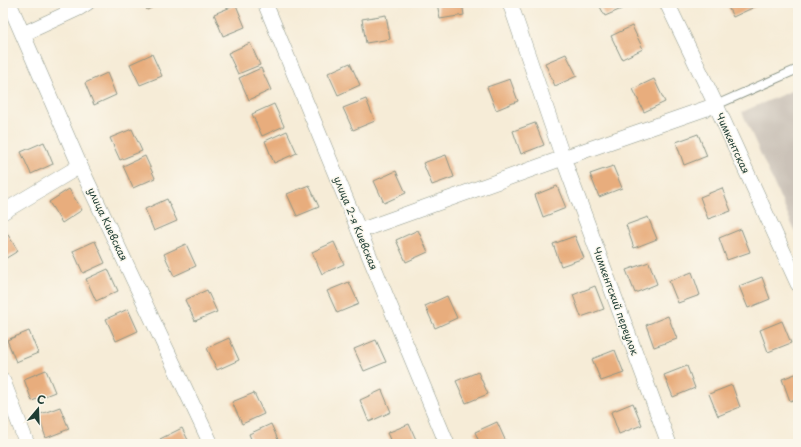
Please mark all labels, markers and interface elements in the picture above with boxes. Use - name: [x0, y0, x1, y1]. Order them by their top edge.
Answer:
- street label: Чимкентская: [713, 110, 754, 176]
- street label: улица 2-я Киевская: [331, 174, 382, 272]
- street label: улица Киевская: [85, 185, 132, 263]
- street label: Чимкентский переулок: [589, 245, 643, 357]
- north arrow: [18, 389, 58, 429]
- text: С: [35, 390, 48, 408]

